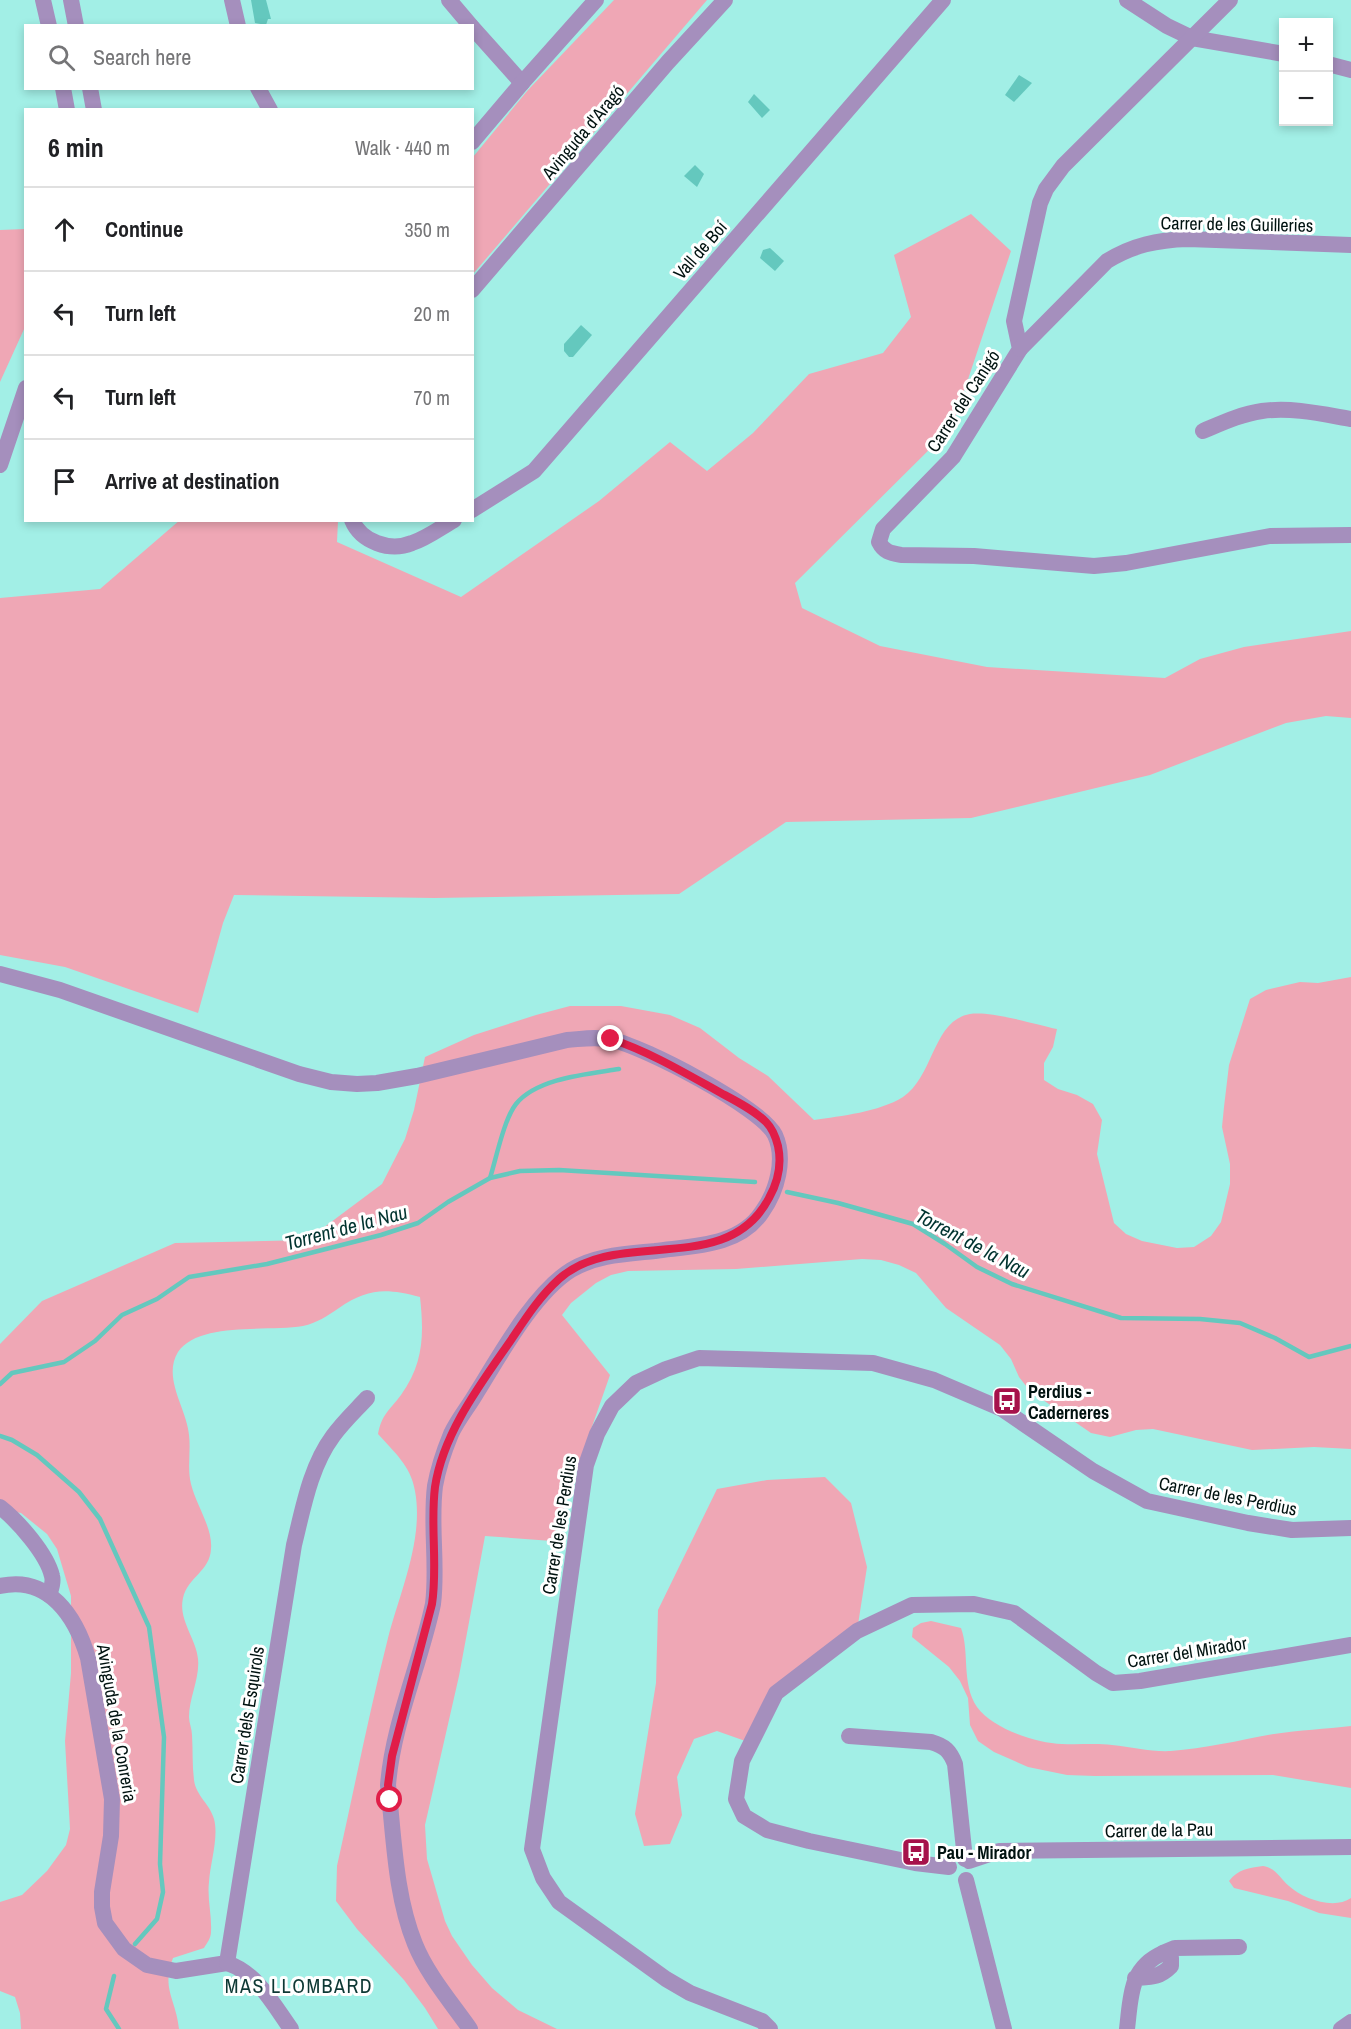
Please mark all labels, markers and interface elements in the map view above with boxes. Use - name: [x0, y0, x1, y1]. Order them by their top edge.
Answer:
- map controls: [1279, 18, 1333, 126]
- button: +: [1279, 18, 1333, 72]
- search box: [24, 24, 474, 90]
- icon: search: [45, 41, 78, 74]
- text: Search here: [93, 42, 191, 72]
- button: −: [1279, 72, 1333, 126]
- street label: Avinguda d'Aragó: [535, 79, 630, 185]
- text: 6 min: [48, 130, 104, 165]
- text: Walk · 440 m: [355, 134, 450, 161]
- street label: Carrer de les Guilleries: [1161, 210, 1313, 238]
- icon: ahead: [48, 213, 81, 246]
- text: Continue: [105, 214, 183, 244]
- street label: Vall de Boí: [668, 215, 733, 285]
- text: 350 m: [404, 216, 450, 243]
- icon: left: [48, 297, 81, 330]
- text: Turn left: [105, 298, 176, 328]
- text: 20 m: [414, 300, 450, 327]
- street label: Carrer del Canigó: [921, 345, 1005, 457]
- icon: left: [48, 381, 81, 414]
- text: Turn left: [105, 382, 176, 412]
- text: 70 m: [414, 384, 450, 411]
- icon: arrive: [48, 465, 81, 498]
- text: Arrive at destination: [105, 466, 279, 496]
- route end: [597, 1025, 623, 1051]
- water label: Torrent de la Nau: [282, 1198, 410, 1256]
- water label: Torrent de la Nau: [911, 1202, 1035, 1284]
- place label: Perdius - Caderneres: [1028, 1379, 1109, 1425]
- bus stop icon: Perdius - Caderneres: [991, 1385, 1023, 1417]
- street label: Carrer de les Perdius: [536, 1454, 582, 1596]
- street label: Carrer de les Perdius: [1157, 1470, 1299, 1522]
- street label: Carrer del Mirador: [1125, 1630, 1249, 1674]
- street label: Avinguda de la Conreria: [91, 1641, 143, 1804]
- street label: Carrer dels Esquirols: [224, 1645, 270, 1785]
- route start: [376, 1786, 402, 1812]
- street label: Carrer de la Pau: [1105, 1817, 1213, 1843]
- bus stop icon: Pau - Mirador: [900, 1836, 932, 1868]
- place label: Pau - Mirador: [937, 1840, 1032, 1865]
- district label: MAS LLOMBARD: [225, 1972, 373, 1999]

